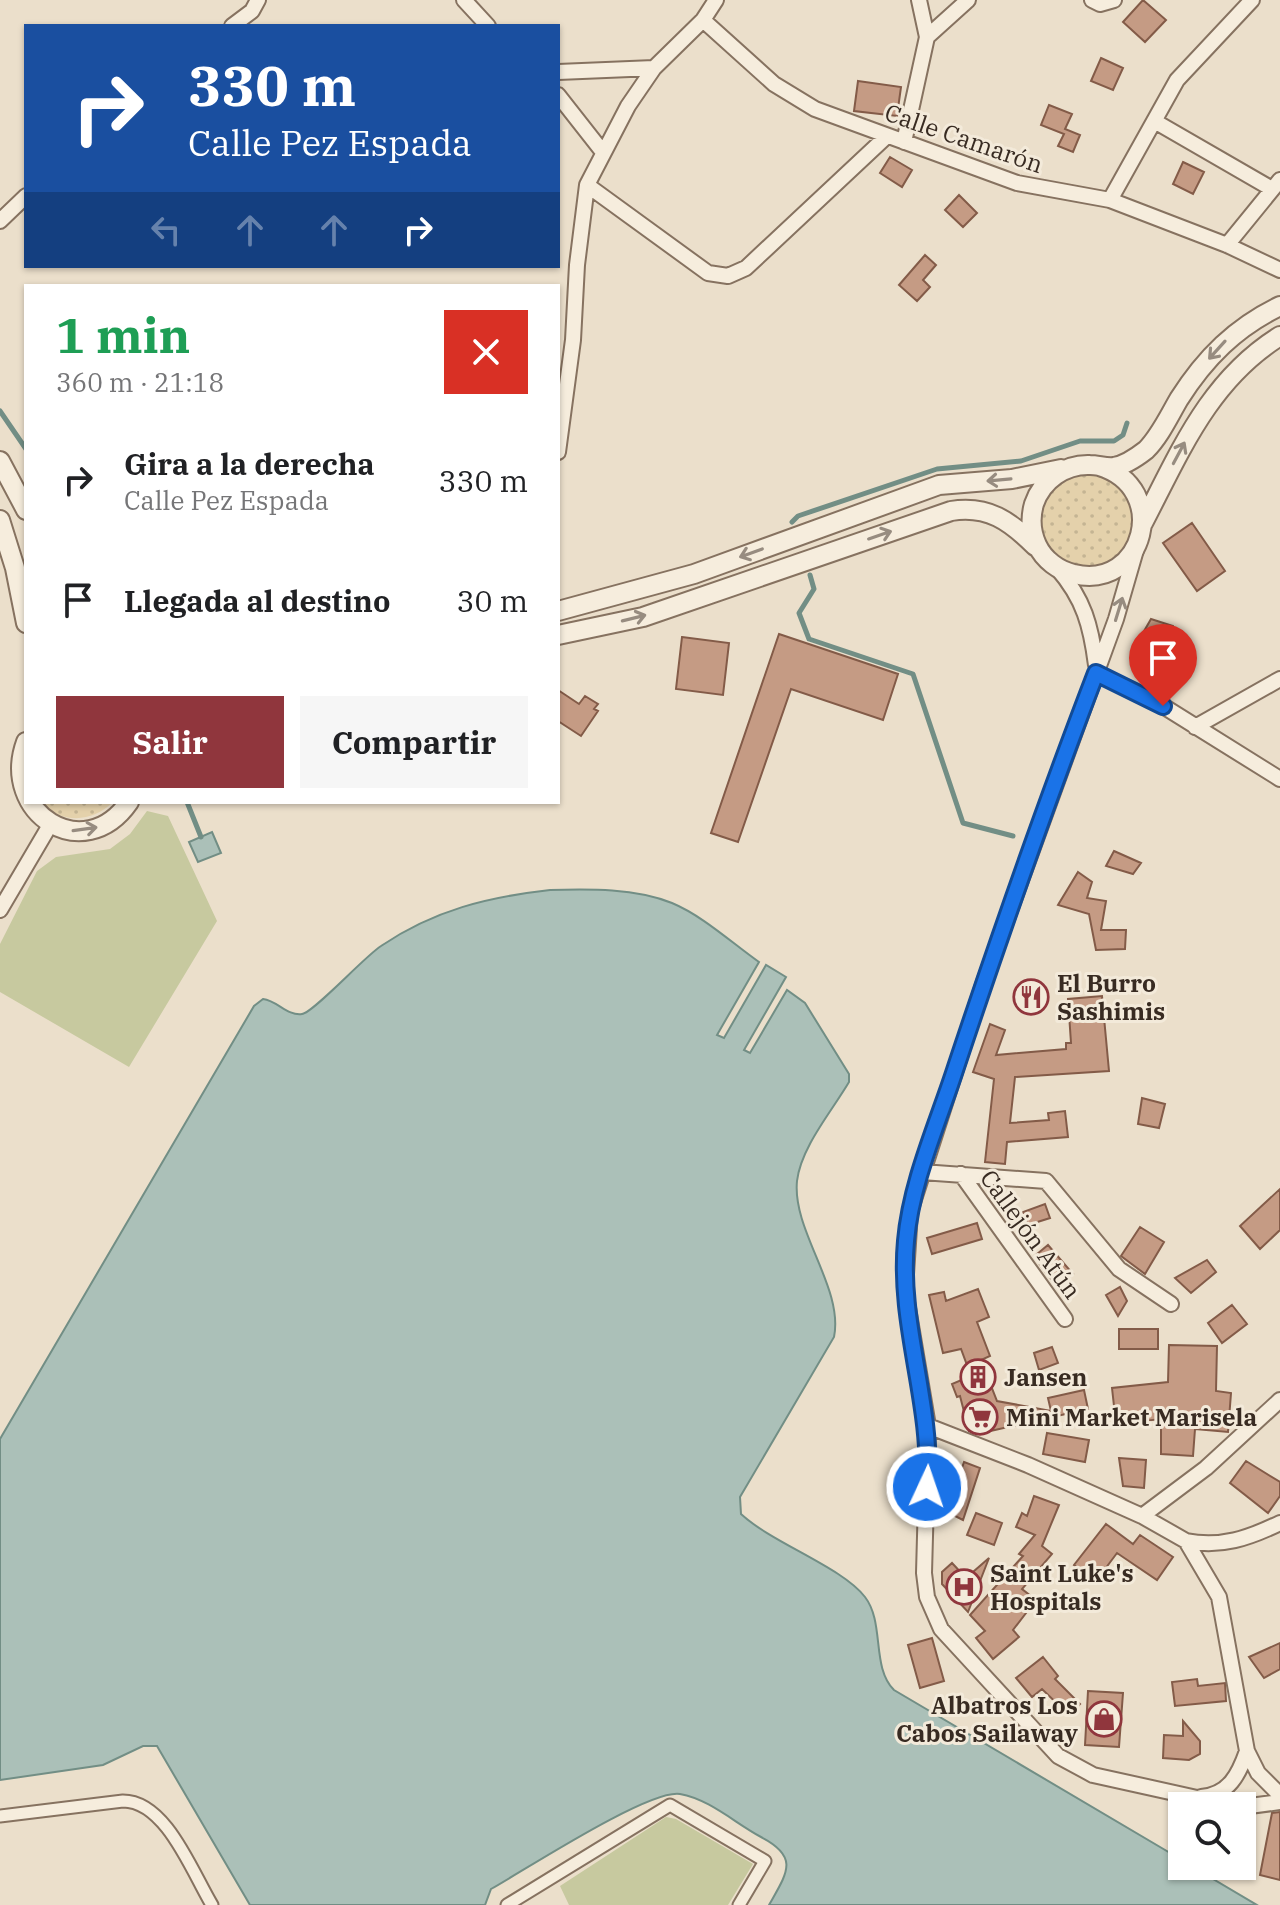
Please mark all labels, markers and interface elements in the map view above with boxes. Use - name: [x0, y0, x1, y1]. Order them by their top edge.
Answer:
- text: 330 m: [188, 49, 356, 121]
- icon: right: [56, 56, 160, 160]
- street label: Calle Camarón: [881, 96, 1047, 180]
- text: Calle Pez Espada: [188, 119, 472, 166]
- icon: left: [144, 208, 188, 252]
- icon: ahead: [228, 208, 272, 252]
- icon: ahead: [312, 208, 356, 252]
- icon: right: [396, 208, 440, 252]
- text: 1 min: [56, 304, 190, 366]
- button: close: [444, 310, 528, 394]
- one-way arrow: [1208, 340, 1226, 360]
- text: 360 m · 21:18: [56, 365, 224, 399]
- one-way arrow: [1171, 442, 1187, 466]
- text: Gira a la derecha: [124, 444, 375, 483]
- icon: right: [56, 458, 100, 502]
- text: 330 m: [438, 461, 528, 500]
- one-way arrow: [986, 473, 1013, 488]
- text: Calle Pez Espada: [124, 483, 329, 517]
- one-way arrow: [867, 526, 892, 541]
- one-way arrow: [740, 547, 764, 561]
- icon: arrive: [56, 578, 100, 622]
- text: Llegada al destino: [124, 581, 390, 620]
- text: 30 m: [456, 581, 528, 620]
- one-way arrow: [1112, 596, 1127, 622]
- one-way arrow: [621, 610, 647, 625]
- pin: [1129, 624, 1197, 706]
- icon: arrive: [1141, 636, 1185, 680]
- button: Salir: [56, 696, 284, 788]
- button: Compartir: [300, 696, 528, 788]
- one-way arrow: [72, 821, 98, 836]
- place label: El Burro Sashimis: [1057, 967, 1165, 1027]
- restaurant icon: El Burro Sashimis: [1012, 978, 1050, 1016]
- street label: Callejón Atún: [973, 1163, 1089, 1305]
- building icon: Jansen: [959, 1358, 997, 1396]
- place label: Jansen: [1004, 1361, 1088, 1393]
- supermarket icon: Mini Market Marisela: [961, 1398, 999, 1436]
- place label: Mini Market Marisela: [1006, 1401, 1257, 1433]
- position arrow: [885, 1445, 969, 1529]
- place label: Saint Luke's Hospitals: [990, 1557, 1134, 1617]
- hospital icon: Saint Luke's Hospitals: [945, 1568, 983, 1606]
- place label: Albatros Los Cabos Sailaway: [896, 1689, 1078, 1749]
- shop icon: Albatros Los Cabos Sailaway: [1085, 1700, 1123, 1738]
- map controls: [1168, 1792, 1256, 1880]
- button: search: [1168, 1792, 1256, 1880]

